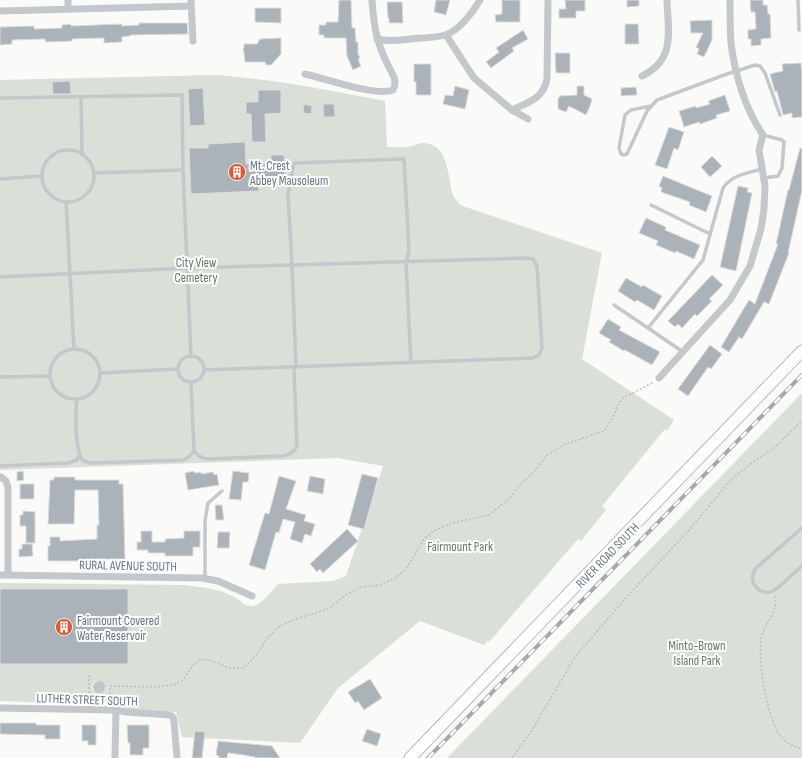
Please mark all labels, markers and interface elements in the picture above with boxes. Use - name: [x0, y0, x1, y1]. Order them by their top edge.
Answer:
- place label: Mt. Crest Abbey Mausoleum: [249, 158, 328, 189]
- building icon: Mt. Crest Abbey Mausoleum: [227, 162, 247, 182]
- park label: City View Cemetery: [175, 255, 217, 286]
- street label: RIVER ROAD SOUTH: [573, 520, 643, 592]
- park label: Fairmount Park: [427, 539, 493, 555]
- street label: RURAL AVENUE SOUTH: [79, 557, 177, 575]
- place label: Fairmount Covered Water Reservoir: [77, 613, 160, 644]
- building icon: Fairmount Covered Water Reservoir: [54, 617, 74, 637]
- park label: Minto-Brown Island Park: [668, 638, 726, 669]
- street label: LUTHER STREET SOUTH: [36, 690, 138, 710]

